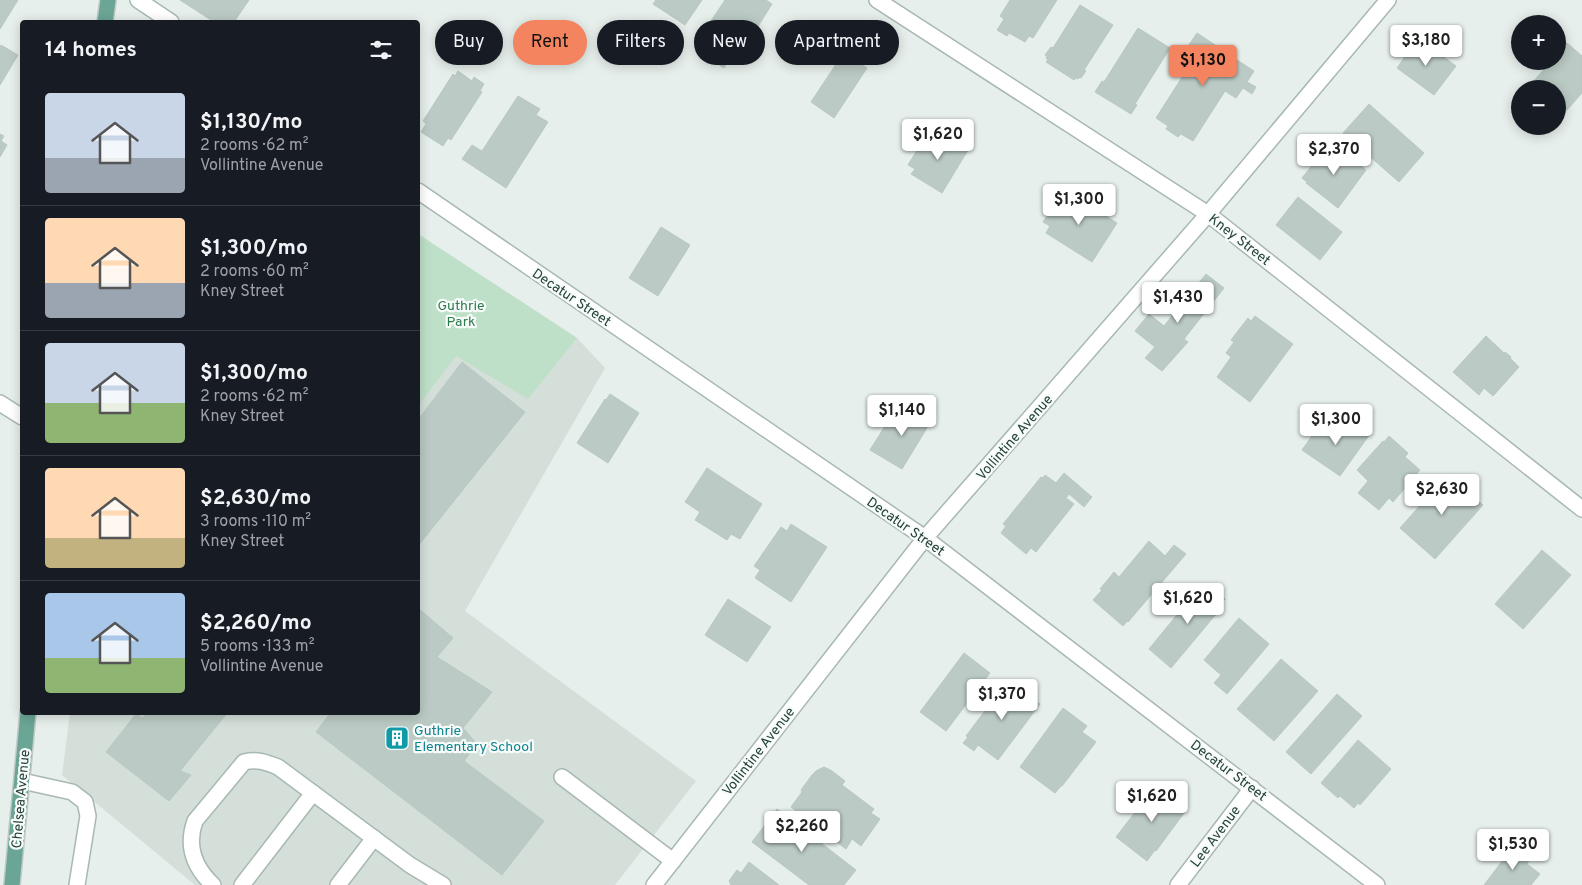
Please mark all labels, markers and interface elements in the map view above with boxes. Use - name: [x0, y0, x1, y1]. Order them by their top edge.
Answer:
- map controls: [1511, 15, 1566, 135]
- button: +: [1511, 15, 1566, 70]
- chip: Buy: [435, 20, 503, 65]
- chip: Rent: [513, 20, 587, 65]
- chip: Filters: [597, 20, 684, 65]
- chip: New: [694, 20, 765, 65]
- chip: Apartment: [775, 20, 899, 65]
- pin: $3,180: [1385, 24, 1467, 67]
- text: $3,180: [1401, 31, 1451, 51]
- icon: filters: [367, 36, 395, 64]
- text: 14 homes: [45, 37, 137, 64]
- pin: $1,130: [1162, 44, 1244, 87]
- text: $1,130: [1180, 51, 1226, 71]
- button: −: [1511, 80, 1566, 135]
- text: $1,130/mo: [200, 109, 302, 136]
- icon: home: [85, 113, 145, 173]
- pin: $1,620: [897, 119, 979, 161]
- text: $1,620: [913, 125, 963, 145]
- pin: $2,370: [1293, 134, 1375, 176]
- text: 2 rooms · 62 m²: [200, 136, 308, 156]
- text: $2,370: [1308, 140, 1360, 160]
- text: Vollintine Avenue: [200, 156, 323, 176]
- pin: $1,300: [1038, 184, 1120, 226]
- text: $1,300: [1054, 190, 1104, 210]
- street label: Kney Street: [1205, 211, 1273, 270]
- text: $1,300/mo: [200, 235, 308, 262]
- icon: home: [85, 238, 145, 298]
- text: 2 rooms · 60 m²: [200, 262, 309, 282]
- street label: Decatur Street: [529, 266, 614, 331]
- text: Kney Street: [200, 282, 284, 302]
- pin: $1,430: [1137, 282, 1219, 324]
- text: $1,430: [1153, 288, 1203, 308]
- park label: Guthrie Park: [437, 298, 485, 331]
- text: $1,300/mo: [200, 360, 308, 387]
- icon: home: [85, 363, 145, 423]
- text: 2 rooms · 62 m²: [200, 387, 308, 407]
- street label: Vollintine Avenue: [973, 392, 1057, 484]
- pin: $1,140: [861, 394, 943, 437]
- text: $1,140: [878, 401, 926, 421]
- pin: $1,300: [1295, 404, 1377, 446]
- text: Kney Street: [200, 407, 284, 427]
- text: $1,300: [1311, 410, 1361, 430]
- pin: $2,630: [1401, 474, 1483, 516]
- text: $2,630: [1415, 480, 1469, 500]
- text: $2,630/mo: [200, 485, 311, 512]
- icon: home: [85, 488, 145, 548]
- street label: Decatur Street: [863, 494, 947, 560]
- text: 3 rooms · 110 m²: [200, 512, 311, 532]
- text: Kney Street: [200, 532, 284, 552]
- pin: $1,620: [1147, 582, 1229, 625]
- text: $1,620: [1163, 589, 1213, 609]
- text: $2,260/mo: [200, 610, 312, 637]
- icon: home: [85, 613, 145, 673]
- text: 5 rooms · 133 m²: [200, 637, 314, 657]
- text: Vollintine Avenue: [200, 657, 323, 677]
- pin: $1,370: [961, 678, 1043, 721]
- text: $1,370: [978, 685, 1026, 705]
- street label: Vollintine Avenue: [719, 704, 799, 800]
- place label: Guthrie Elementary School: [414, 723, 533, 756]
- building icon: Guthrie Elementary School: [384, 725, 410, 751]
- street label: Decatur Street: [1186, 737, 1270, 805]
- street label: Chelsea Avenue: [9, 749, 34, 849]
- pin: $1,620: [1111, 780, 1193, 823]
- text: $1,620: [1127, 787, 1177, 807]
- street label: Lee Avenue: [1188, 803, 1245, 871]
- pin: $2,260: [761, 810, 843, 853]
- text: $2,260: [775, 817, 829, 837]
- pin: $1,530: [1472, 828, 1554, 871]
- text: $1,530: [1488, 835, 1538, 855]

